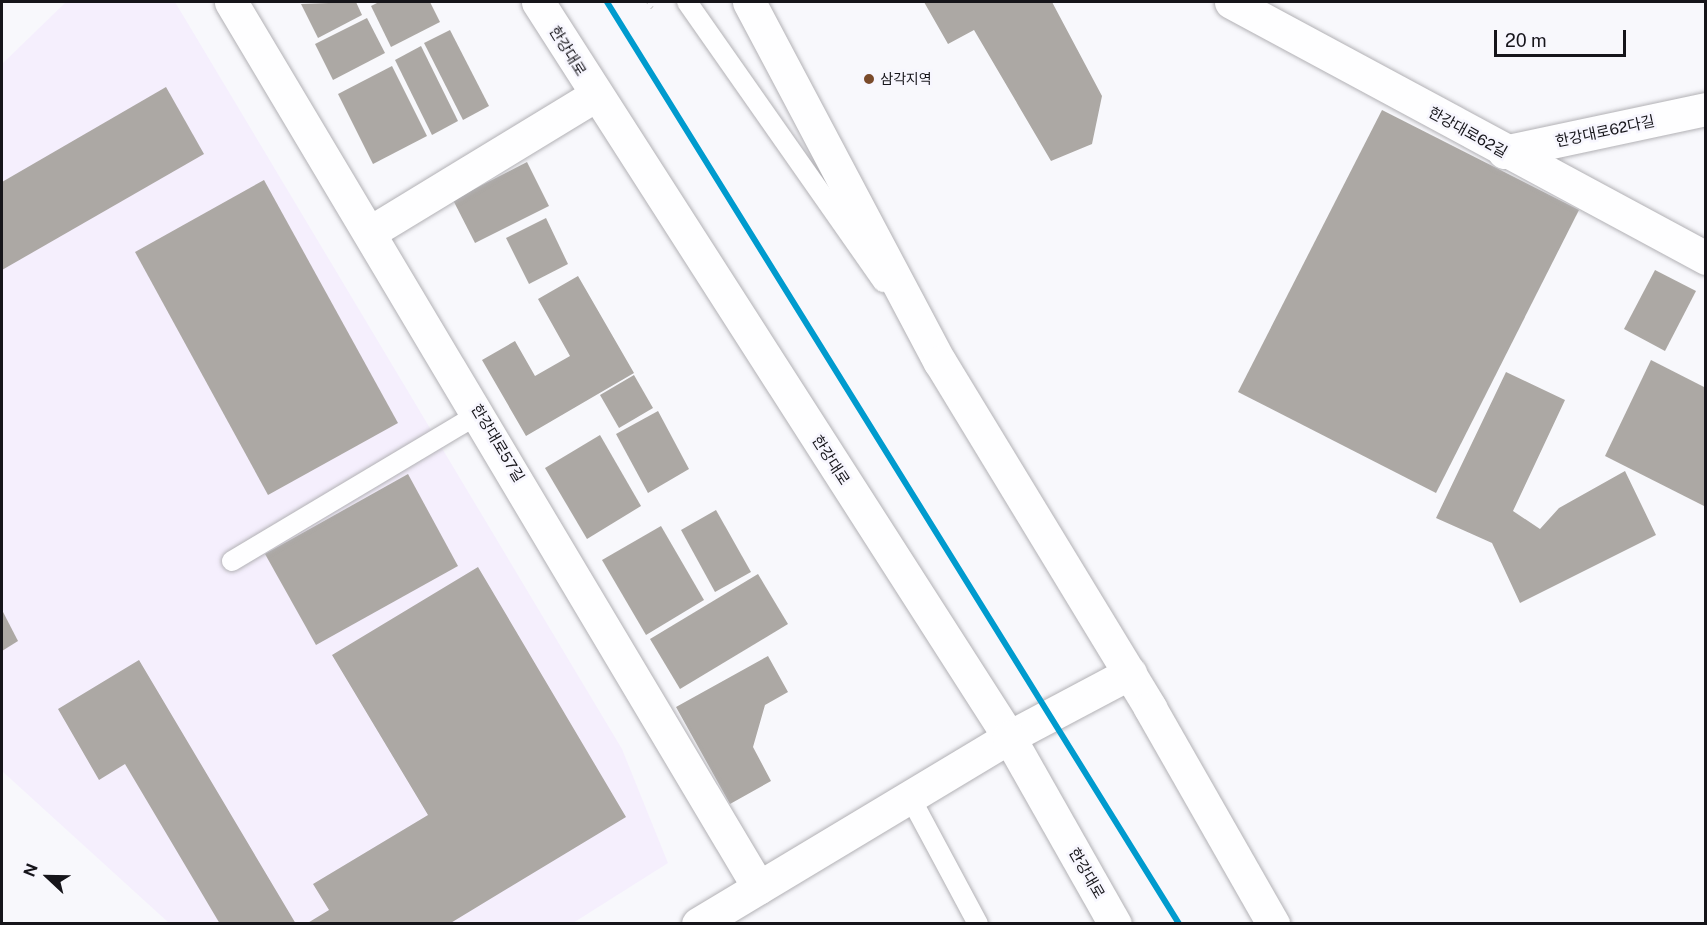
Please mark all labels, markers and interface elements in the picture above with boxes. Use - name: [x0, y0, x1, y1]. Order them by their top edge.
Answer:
- scale bar: [1497, 18, 1629, 56]
- street label: 한강대로: [546, 23, 590, 79]
- text: 20 m: [1505, 30, 1547, 51]
- place label: 삼각지역: [880, 71, 932, 87]
- marker: 삼각지역: [863, 73, 875, 85]
- street label: 한강대로62길: [1425, 103, 1511, 161]
- street label: 한강대로62다길: [1554, 112, 1656, 150]
- street label: 한강대로57길: [468, 401, 528, 485]
- street label: 한강대로: [808, 432, 854, 488]
- street label: 한강대로: [1065, 845, 1109, 901]
- north arrow: [18, 847, 78, 907]
- text: N: [20, 861, 42, 879]

